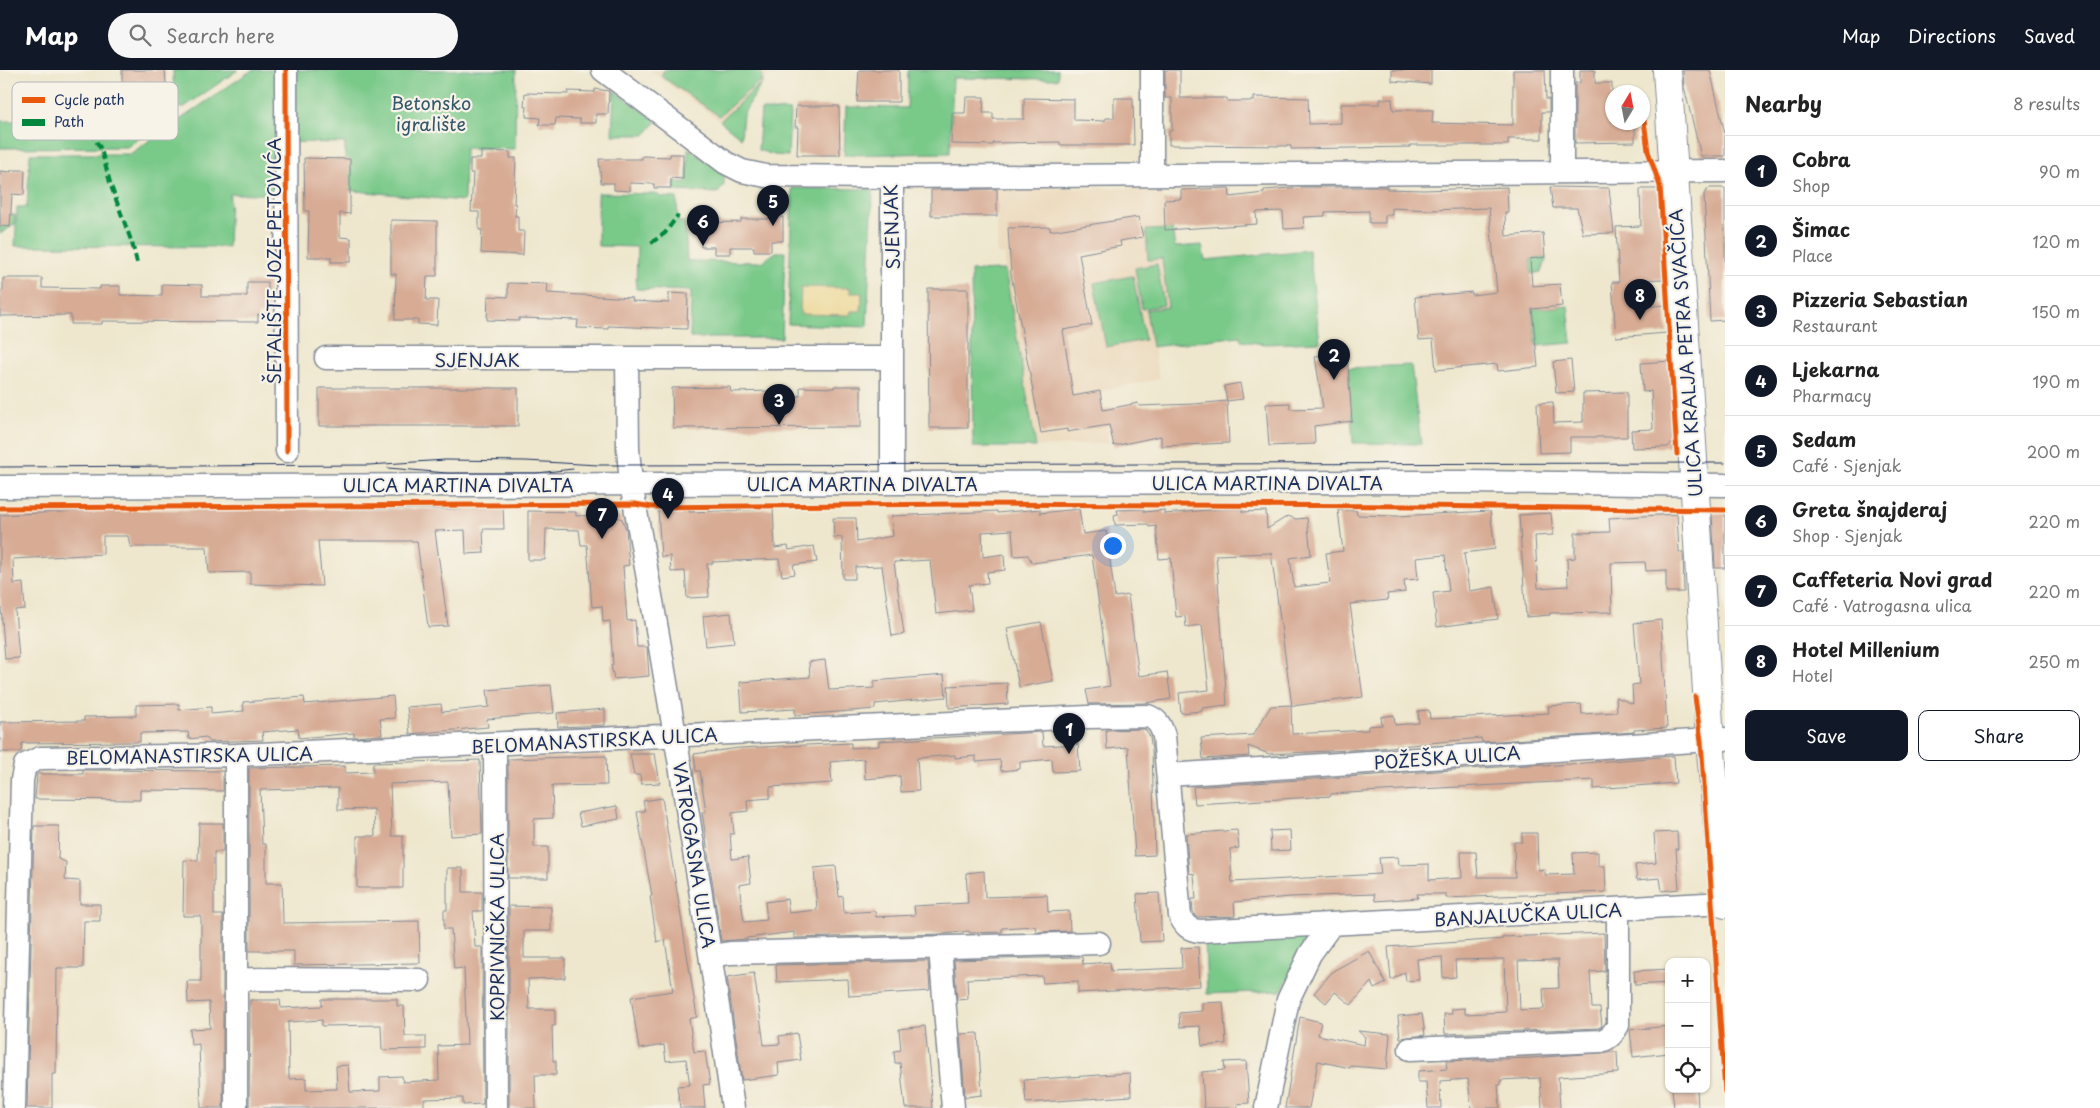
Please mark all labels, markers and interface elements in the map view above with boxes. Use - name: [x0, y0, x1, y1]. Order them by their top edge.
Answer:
- search box: [108, 13, 458, 58]
- text: Map: [25, 17, 78, 53]
- icon: search: [126, 21, 154, 49]
- text: Search here: [166, 21, 275, 49]
- text: Map: [1842, 22, 1880, 49]
- text: Directions: [1908, 22, 1996, 49]
- text: Saved: [2024, 22, 2075, 49]
- legend: [12, 82, 178, 140]
- north arrow: [1605, 85, 1650, 130]
- text: Nearby: [1745, 87, 1822, 119]
- text: Cycle path: [54, 89, 125, 110]
- park label: Betonsko igralište: [391, 89, 471, 137]
- text: 8 results: [2013, 91, 2080, 115]
- text: Path: [54, 111, 84, 132]
- street label: ŠETALIŠTE JOZE PETOVIĆA: [260, 137, 287, 385]
- text: Cobra: [1792, 145, 1851, 173]
- text: 1: [1757, 159, 1765, 183]
- text: 90 m: [2039, 159, 2080, 183]
- text: Shop: [1792, 173, 1830, 197]
- street label: SJENJAK: [876, 184, 906, 270]
- pin: 5: [757, 185, 789, 226]
- pin: 6: [687, 205, 719, 246]
- street label: ULICA KRALJA PETRA SVAČIĆA: [1661, 208, 1709, 498]
- text: Šimac: [1792, 215, 1850, 243]
- text: 2: [1755, 229, 1767, 253]
- text: 120 m: [2033, 229, 2080, 253]
- text: Place: [1792, 243, 1833, 267]
- pin: 8: [1624, 279, 1656, 320]
- text: Pizzeria Sebastian: [1792, 285, 1968, 313]
- text: 3: [1756, 299, 1766, 323]
- text: 150 m: [2032, 299, 2080, 323]
- text: Restaurant: [1792, 313, 1878, 337]
- pin: 2: [1318, 339, 1350, 380]
- street label: SJENJAK: [434, 346, 520, 373]
- text: Ljekarna: [1792, 355, 1879, 383]
- text: 4: [1756, 369, 1766, 393]
- text: 190 m: [2032, 369, 2080, 393]
- text: Pharmacy: [1792, 383, 1872, 407]
- pin: 3: [763, 384, 795, 425]
- text: Sedam: [1792, 425, 1856, 453]
- text: 5: [1756, 439, 1766, 463]
- text: 200 m: [2027, 439, 2080, 463]
- text: Café · Sjenjak: [1792, 453, 1901, 477]
- street label: ULICA MARTINA DIVALTA: [1151, 469, 1383, 496]
- street label: ULICA MARTINA DIVALTA: [746, 470, 978, 497]
- street label: ULICA MARTINA DIVALTA: [342, 471, 574, 498]
- pin: 4: [652, 478, 684, 519]
- text: Greta šnajderaj: [1792, 495, 1947, 523]
- pin: 7: [586, 498, 618, 539]
- text: 6: [1755, 509, 1767, 533]
- text: 220 m: [2029, 509, 2080, 533]
- text: Shop · Sjenjak: [1792, 523, 1903, 547]
- your location: [1100, 533, 1126, 559]
- text: Caffeteria Novi grad: [1792, 565, 1992, 593]
- text: 7: [1756, 579, 1766, 603]
- text: 220 m: [2029, 579, 2080, 603]
- text: Café · Vatrogasna ulica: [1792, 593, 1972, 617]
- text: Hotel Millenium: [1792, 635, 1940, 663]
- text: 8: [1756, 649, 1766, 673]
- text: 250 m: [2029, 649, 2080, 673]
- text: Hotel: [1792, 663, 1833, 687]
- button: Save: [1745, 710, 1908, 761]
- button: Share: [1918, 710, 2080, 761]
- pin: 1: [1053, 713, 1085, 754]
- street label: BELOMANASTIRSKA ULICA: [470, 720, 719, 760]
- street label: POŽEŠKA ULICA: [1373, 738, 1521, 776]
- street label: BELOMANASTIRSKA ULICA: [65, 739, 313, 771]
- street label: VATROGASNA ULICA: [667, 760, 723, 951]
- street label: KOPRIVNIČKA ULICA: [483, 833, 510, 1021]
- street label: BANJALUČKA ULICA: [1433, 896, 1623, 932]
- map controls: [1665, 958, 1710, 1093]
- button: +: [1665, 958, 1710, 1003]
- button: −: [1665, 1003, 1710, 1048]
- button: locate: [1665, 1048, 1710, 1093]

